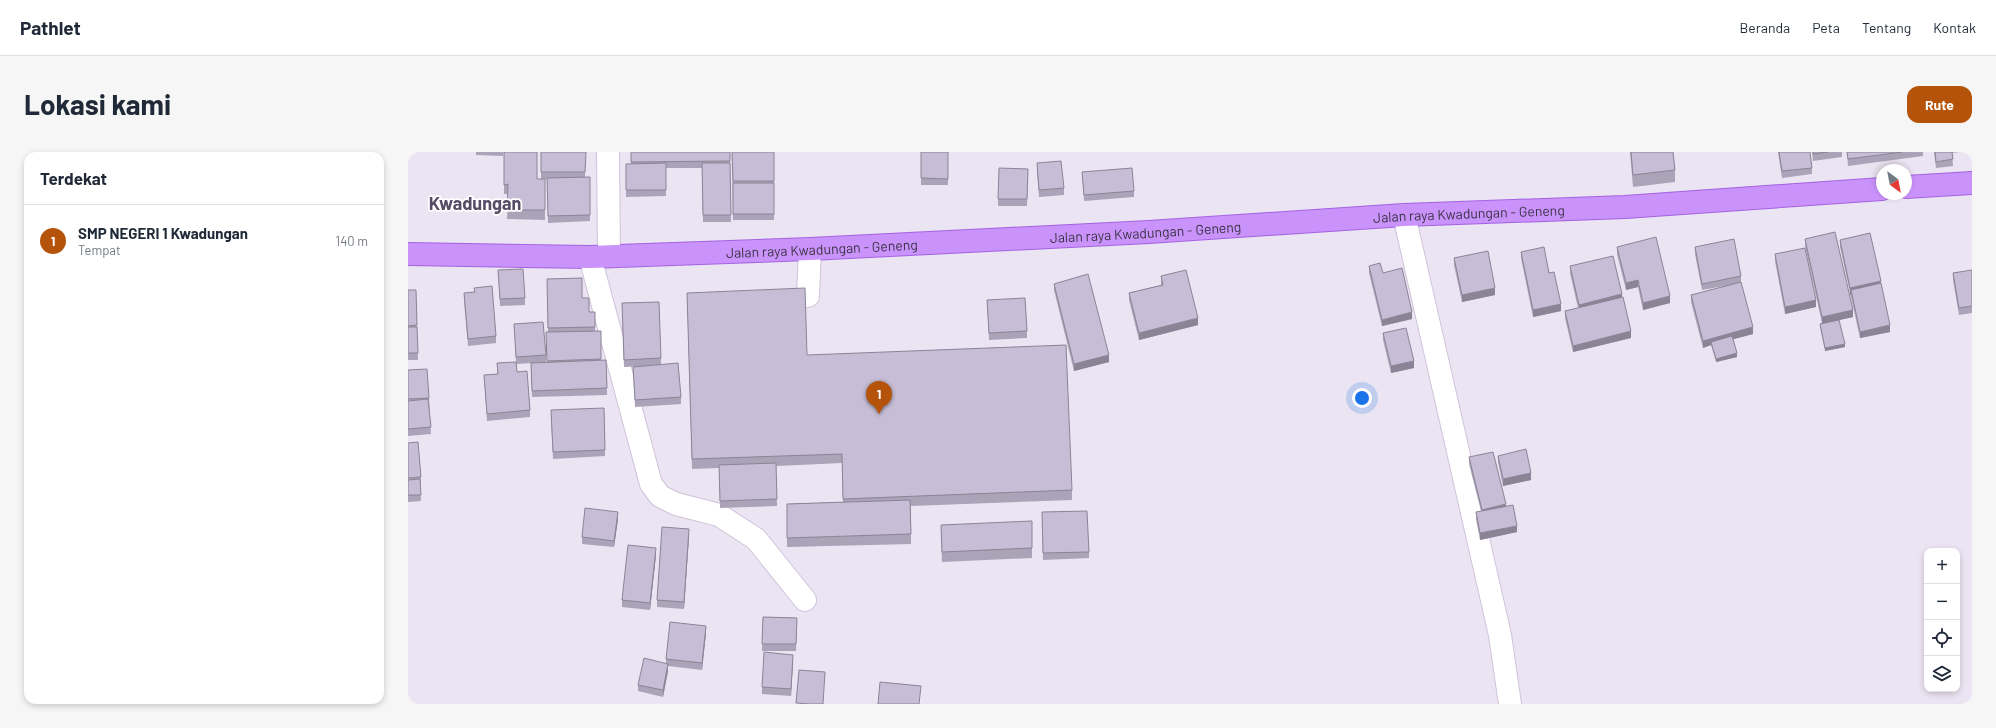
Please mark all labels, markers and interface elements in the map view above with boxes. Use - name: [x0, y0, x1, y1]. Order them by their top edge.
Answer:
- text: Pathlet: [20, 16, 81, 39]
- text: Beranda: [1740, 19, 1790, 36]
- text: Peta: [1812, 19, 1840, 36]
- text: Tentang: [1862, 19, 1911, 36]
- text: Kontak: [1933, 19, 1976, 36]
- button: Rute: [1907, 86, 1972, 123]
- text: Lokasi kami: [24, 87, 171, 121]
- north arrow: [1876, 164, 1912, 200]
- text: Terdekat: [40, 168, 107, 188]
- district label: Kwadungan: [429, 192, 521, 214]
- street label: Jalan raya Kwadungan - Geneng: [1372, 201, 1565, 226]
- street label: Jalan raya Kwadungan - Geneng: [1049, 217, 1242, 245]
- text: SMP NEGERI 1 Kwadungan: [78, 224, 248, 242]
- text: 1: [51, 233, 55, 249]
- text: 140 m: [336, 233, 368, 249]
- street label: Jalan raya Kwadungan - Geneng: [726, 235, 918, 261]
- text: Tempat: [78, 242, 121, 258]
- pin: 1: [866, 381, 892, 414]
- your location: [1352, 388, 1372, 408]
- map controls: [1924, 548, 1960, 692]
- button: +: [1924, 548, 1960, 584]
- button: −: [1924, 584, 1960, 620]
- button: locate: [1924, 620, 1960, 656]
- button: layers: [1924, 656, 1960, 692]

